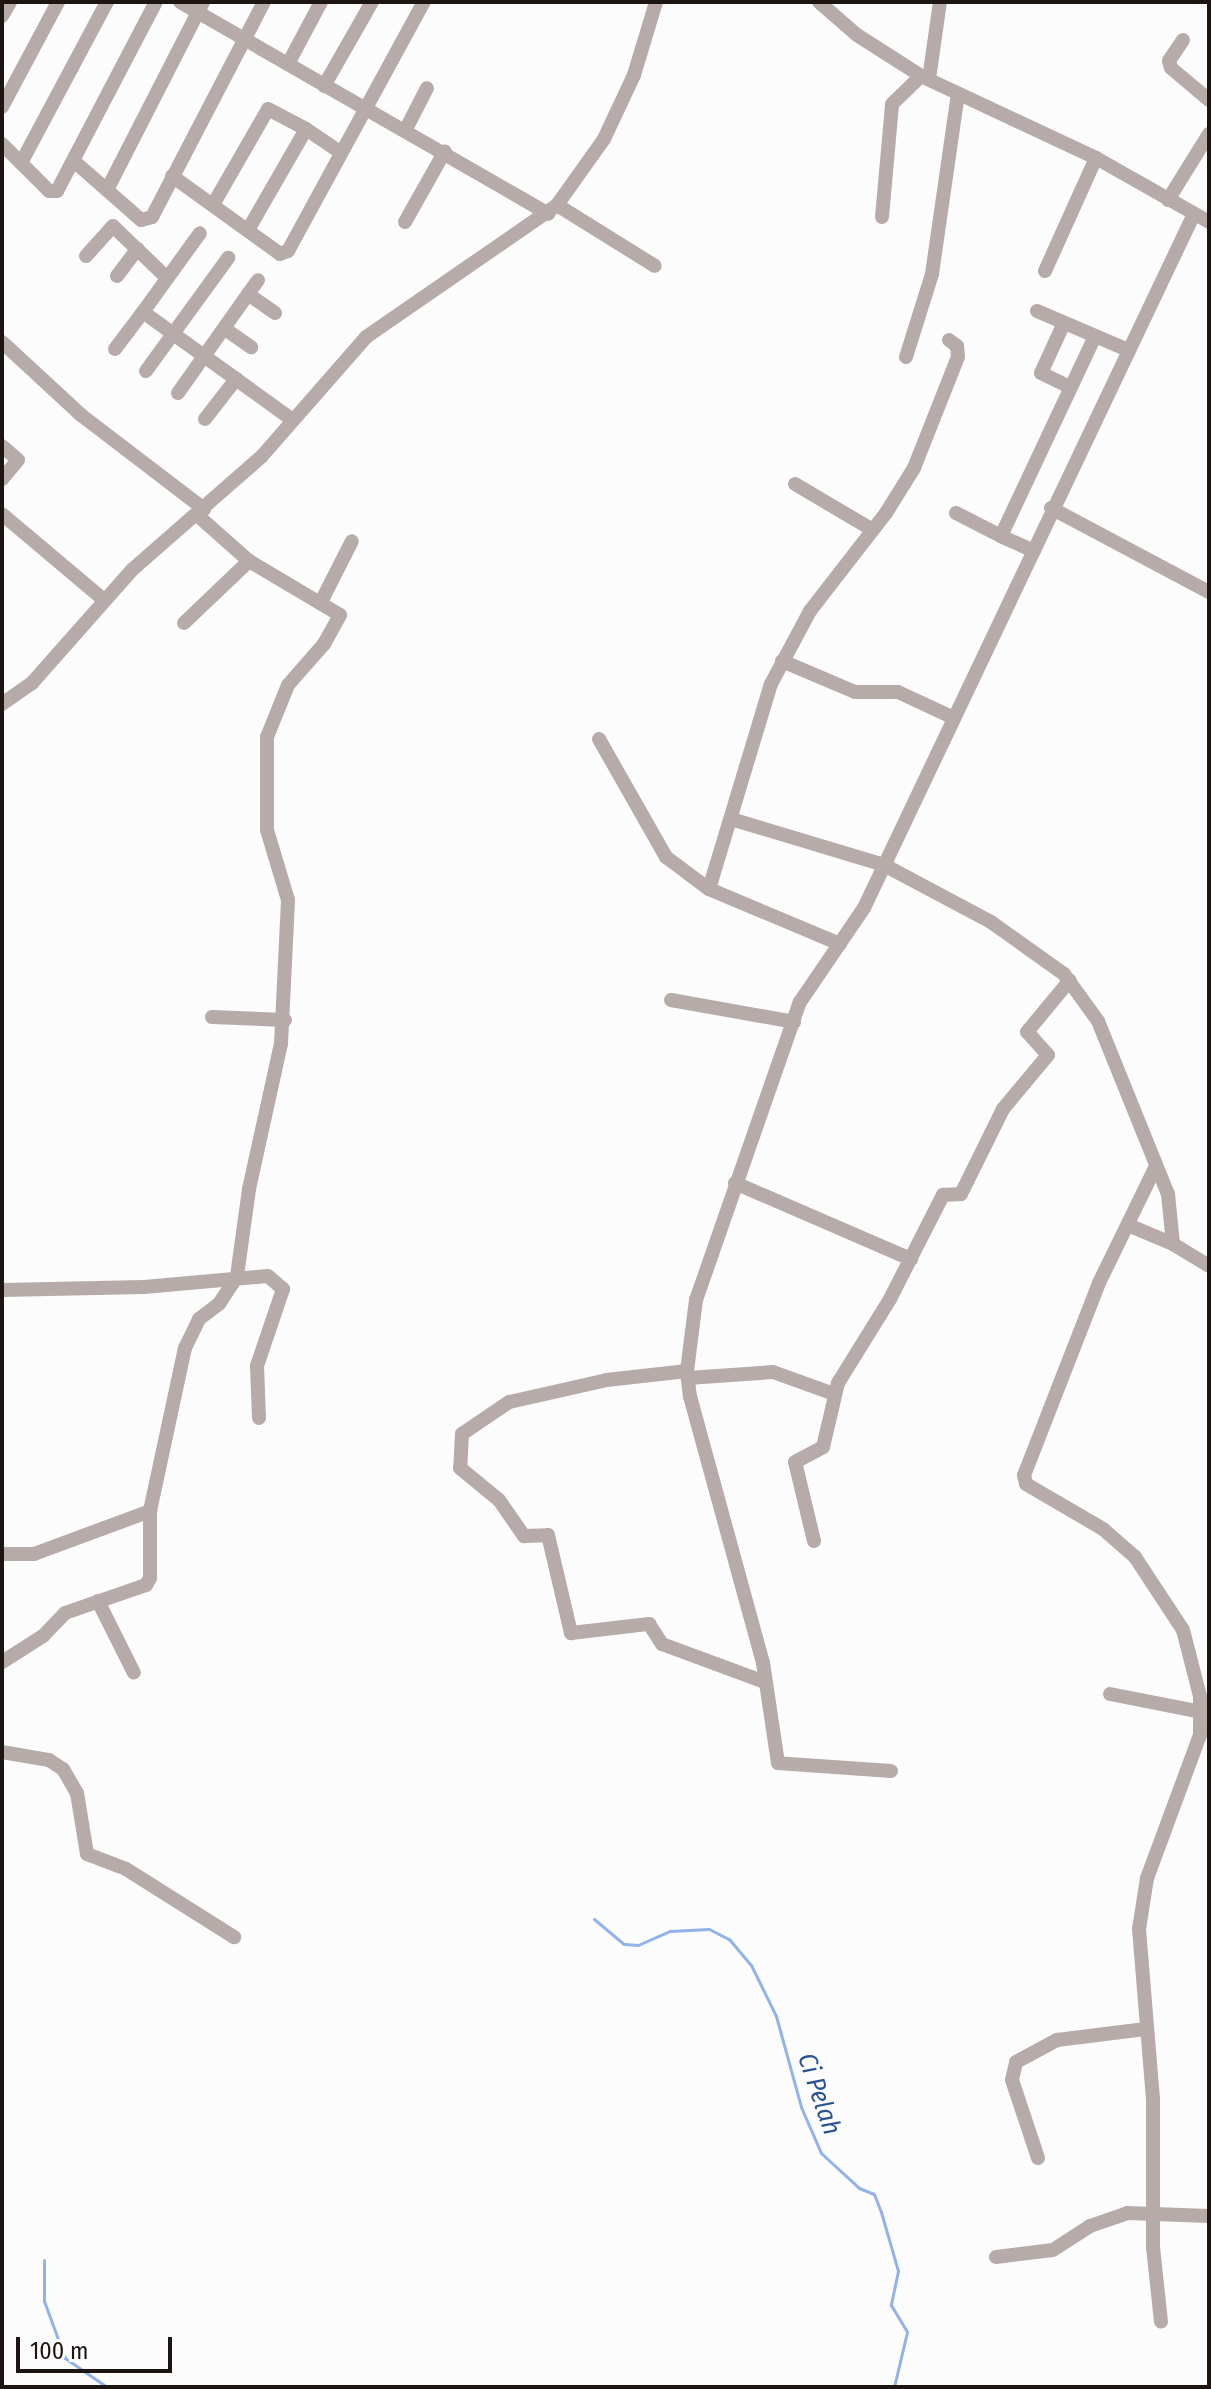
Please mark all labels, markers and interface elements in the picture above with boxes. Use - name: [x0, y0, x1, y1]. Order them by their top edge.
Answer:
- water label: Ci Pelah: [791, 2049, 847, 2139]
- scale bar: [20, 2321, 176, 2371]
- text: 100 m: [30, 2337, 88, 2365]

